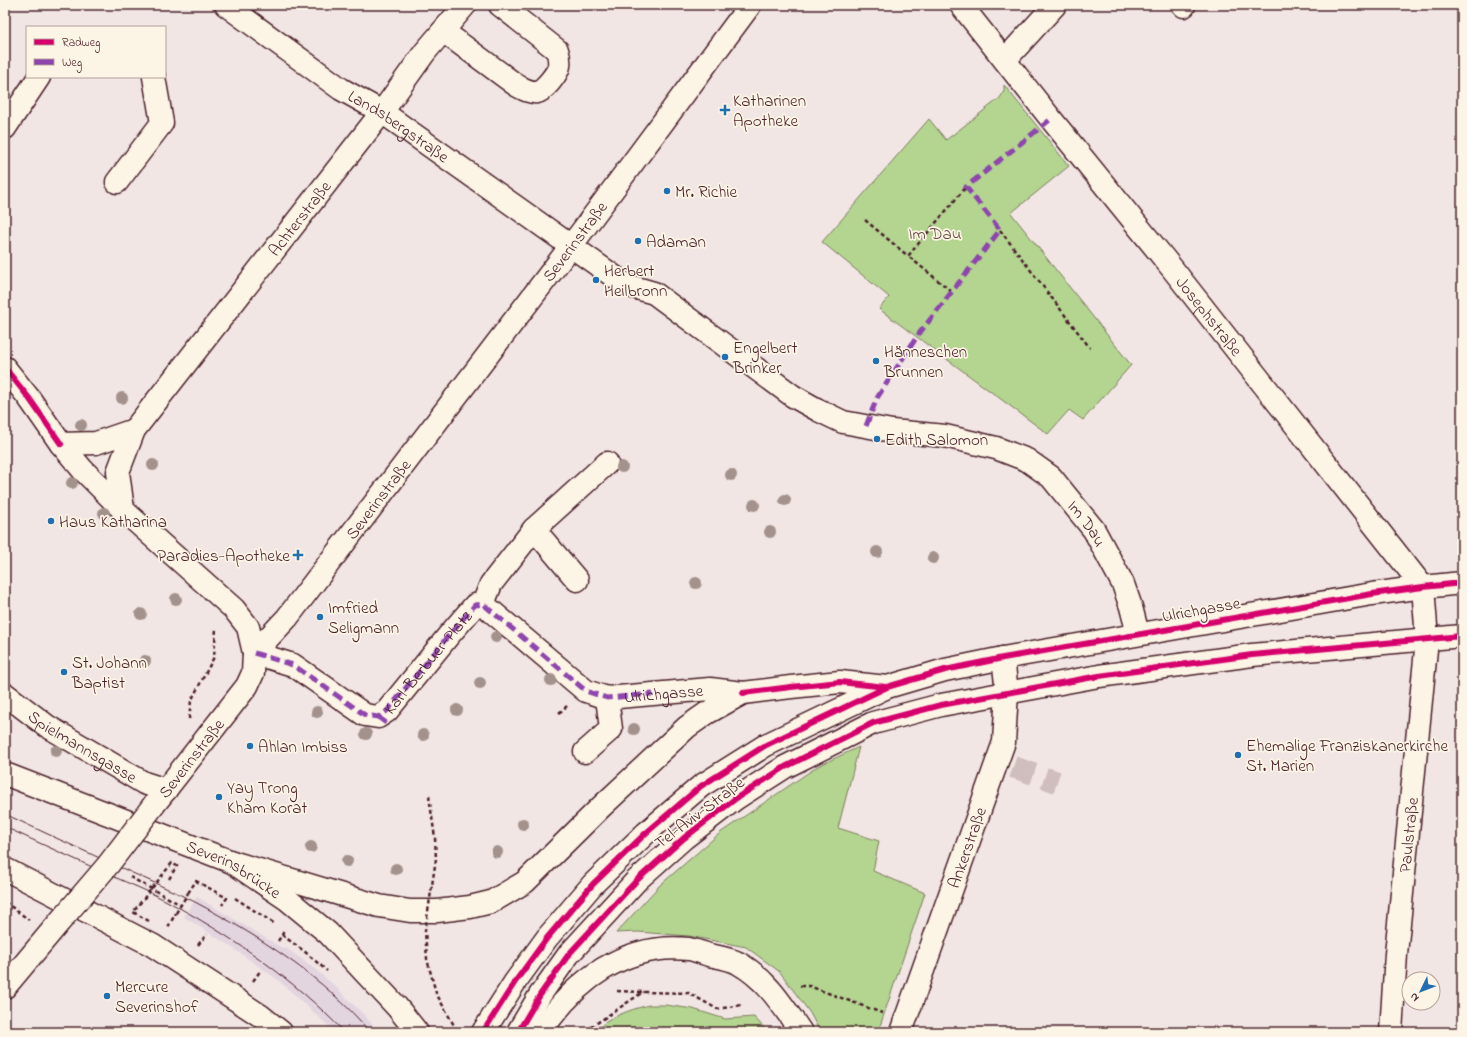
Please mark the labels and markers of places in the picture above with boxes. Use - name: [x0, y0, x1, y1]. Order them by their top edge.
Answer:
- place label: Katharinen Apotheke: [733, 89, 806, 134]
- marker: Katharinen Apotheke: [720, 105, 730, 115]
- place label: Mr. Richie: [675, 180, 737, 205]
- marker: Mr. Richie: [662, 186, 672, 196]
- place label: Adaman: [646, 230, 706, 255]
- marker: Adaman: [633, 236, 643, 246]
- place label: Herbert Heilbronn: [604, 259, 667, 304]
- marker: Herbert Heilbronn: [591, 275, 601, 285]
- place label: Engelbert Brinker: [732, 336, 798, 381]
- place label: Hänneschen Brunnen: [883, 340, 967, 385]
- marker: Engelbert Brinker: [720, 352, 730, 362]
- marker: Hänneschen Brunnen: [871, 356, 881, 366]
- place label: Edith Salomon: [885, 428, 988, 453]
- marker: Edith Salomon: [872, 434, 882, 444]
- place label: Haus Katharina: [59, 510, 167, 535]
- marker: Haus Katharina: [46, 516, 56, 526]
- place label: Paradies-Apotheke: [157, 544, 290, 569]
- marker: Paradies-Apotheke: [293, 550, 303, 560]
- place label: Imfried Seligmann: [328, 596, 399, 643]
- marker: Imfried Seligmann: [315, 612, 325, 622]
- place label: St. Johann Baptist: [71, 651, 147, 696]
- marker: St. Johann Baptist: [59, 667, 69, 677]
- place label: Ehemalige Franziskanerkirche St. Marien: [1246, 734, 1448, 779]
- place label: Ahlan Imbiss: [258, 735, 348, 760]
- marker: Ahlan Imbiss: [245, 741, 255, 751]
- marker: Ehemalige Franziskanerkirche St. Marien: [1233, 750, 1243, 760]
- place label: Yay Trong Kham Korat: [227, 776, 307, 821]
- marker: Yay Trong Kham Korat: [214, 792, 224, 802]
- place label: Mercure Severinshof: [115, 975, 198, 1020]
- marker: Mercure Severinshof: [102, 991, 112, 1001]

